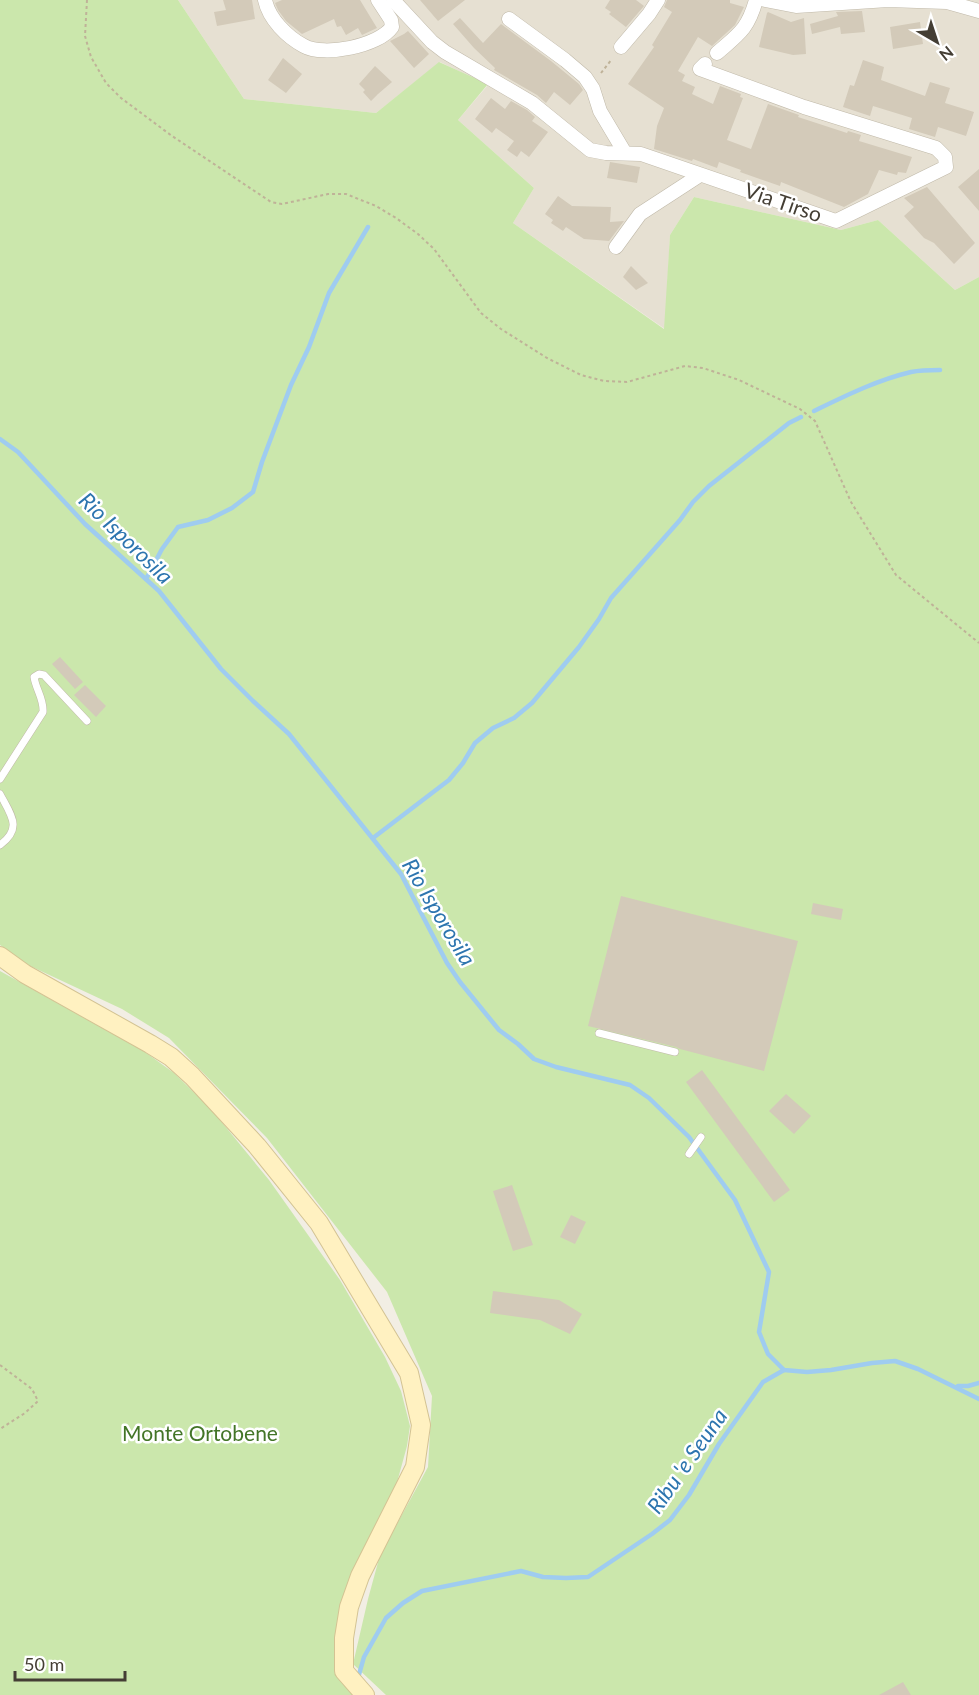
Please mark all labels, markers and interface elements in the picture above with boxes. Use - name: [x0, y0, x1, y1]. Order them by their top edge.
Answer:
- north arrow: [907, 12, 967, 72]
- text: N: [936, 43, 958, 65]
- street label: Via Tirso: [741, 177, 826, 227]
- water label: Rio Isporosila: [74, 486, 179, 589]
- water label: Rio Isporosila: [397, 853, 482, 970]
- water label: Ribu 'e Seuna: [641, 1403, 733, 1518]
- park label: Monte Ortobene: [122, 1420, 278, 1445]
- scale bar: [15, 1644, 124, 1682]
- text: 50 m: [24, 1653, 64, 1675]

